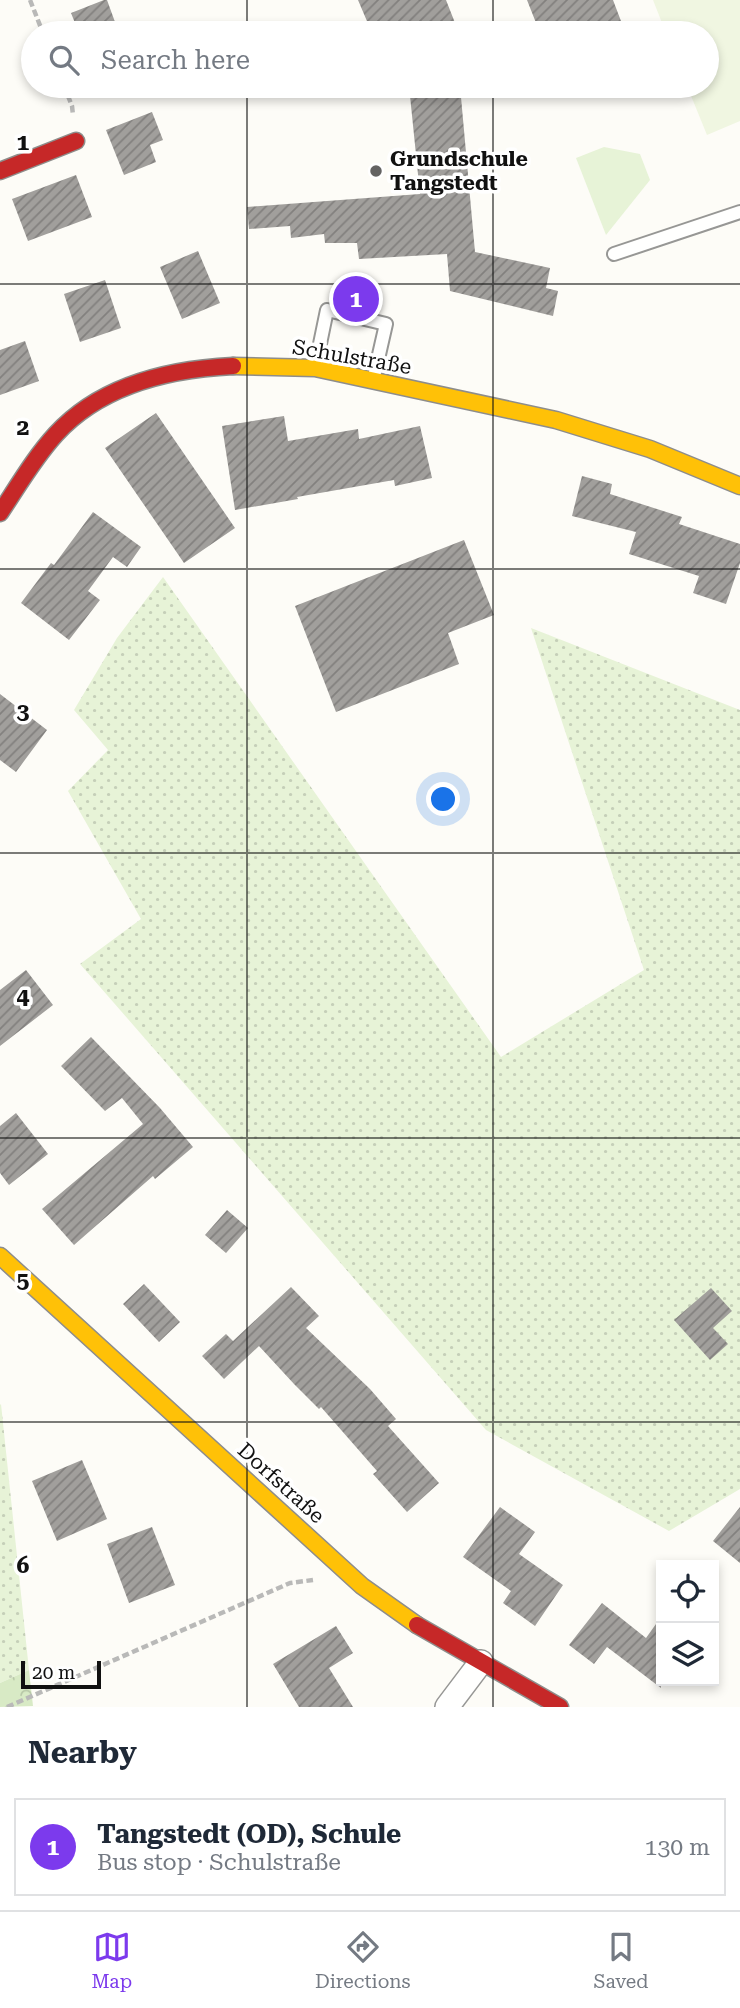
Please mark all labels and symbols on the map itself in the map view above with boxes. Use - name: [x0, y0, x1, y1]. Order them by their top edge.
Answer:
- text: 1: [17, 129, 30, 156]
- place label: Grundschule Tangstedt: [390, 147, 528, 195]
- marker: Grundschule Tangstedt: [368, 163, 384, 179]
- pin: 1: [333, 273, 379, 325]
- street label: Schulstraße: [291, 335, 413, 379]
- text: 2: [17, 414, 29, 441]
- text: 3: [17, 698, 30, 725]
- your location: [426, 782, 460, 816]
- text: 4: [17, 983, 30, 1010]
- text: 5: [17, 1267, 30, 1294]
- street label: Dorfstraße: [233, 1438, 329, 1528]
- text: 6: [17, 1552, 30, 1579]
- scale bar: [21, 1658, 102, 1690]

